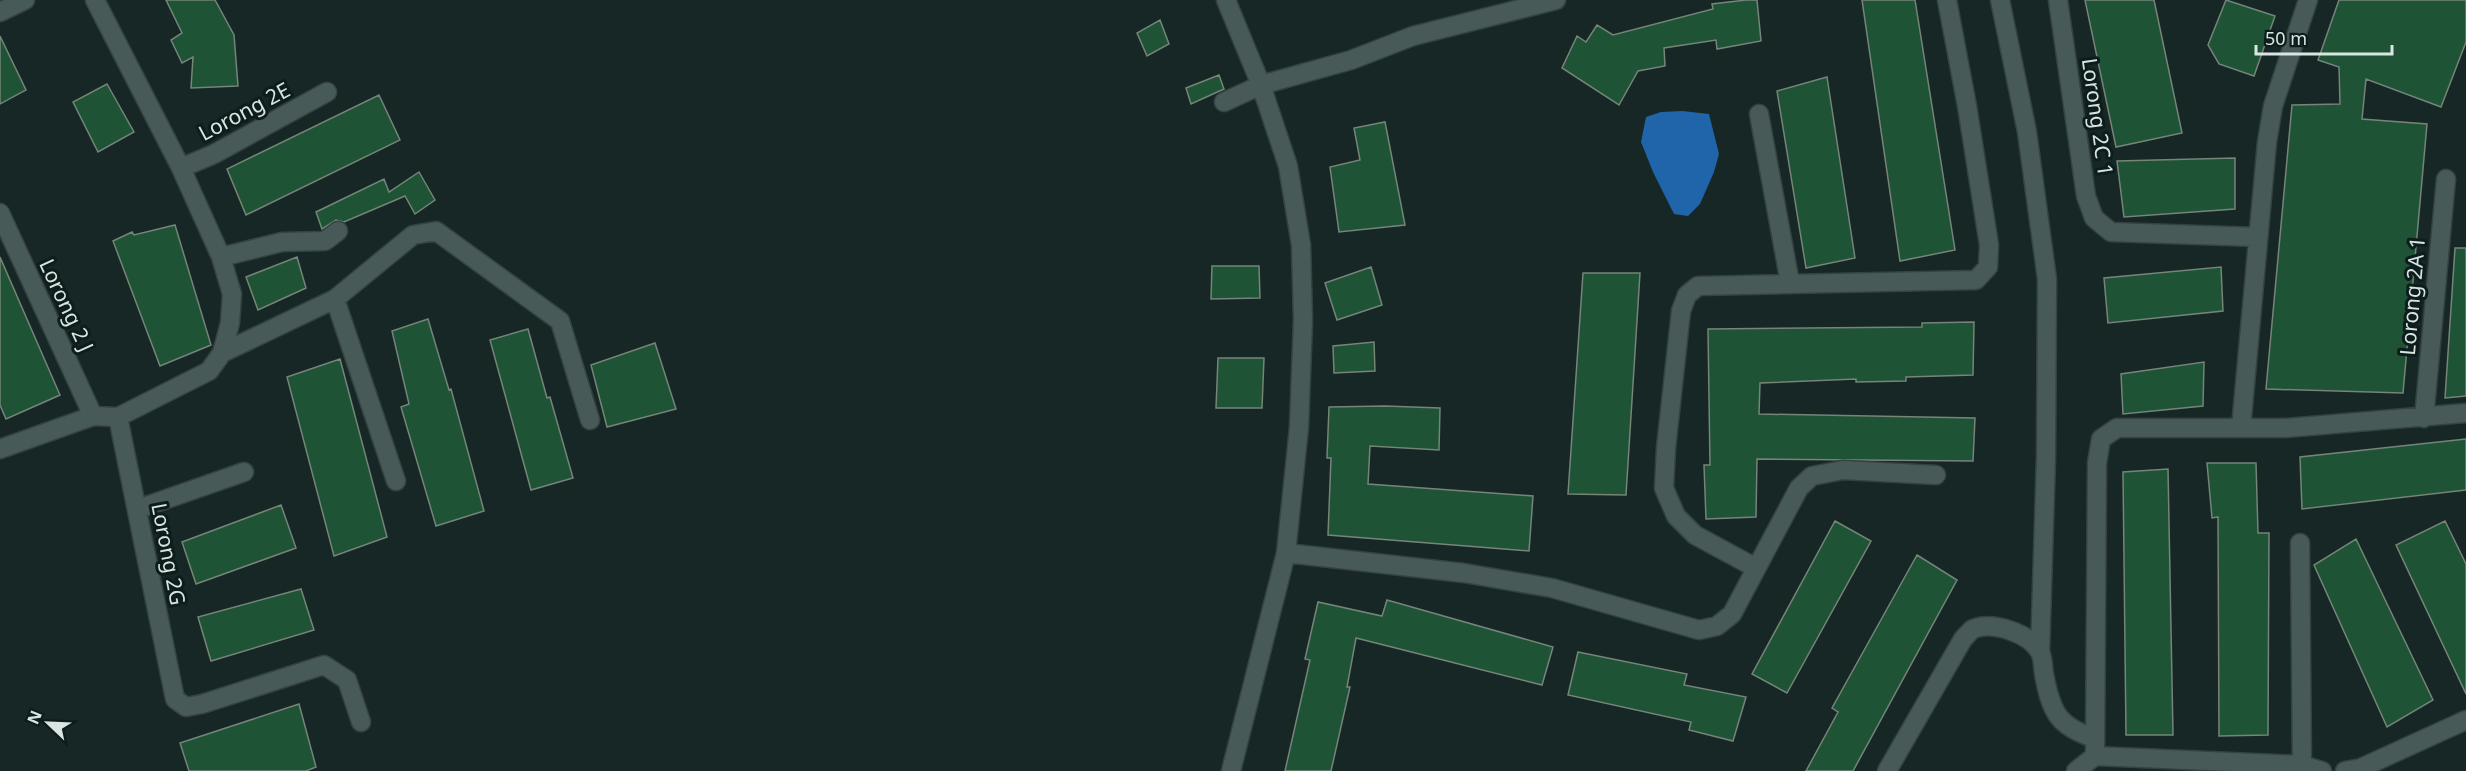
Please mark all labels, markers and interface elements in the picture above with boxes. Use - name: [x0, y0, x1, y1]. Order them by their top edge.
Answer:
- scale bar: [2256, 18, 2392, 56]
- text: 50 m: [2265, 26, 2307, 50]
- street label: Lorong 2C 1: [2076, 56, 2120, 178]
- street label: Lorong 2E: [193, 75, 295, 147]
- street label: Lorong 2A 1: [2393, 236, 2431, 356]
- street label: Lorong 2 J: [33, 254, 101, 356]
- street label: Lorong 2G: [145, 501, 193, 607]
- north arrow: [18, 693, 78, 753]
- text: N: [22, 707, 47, 727]

